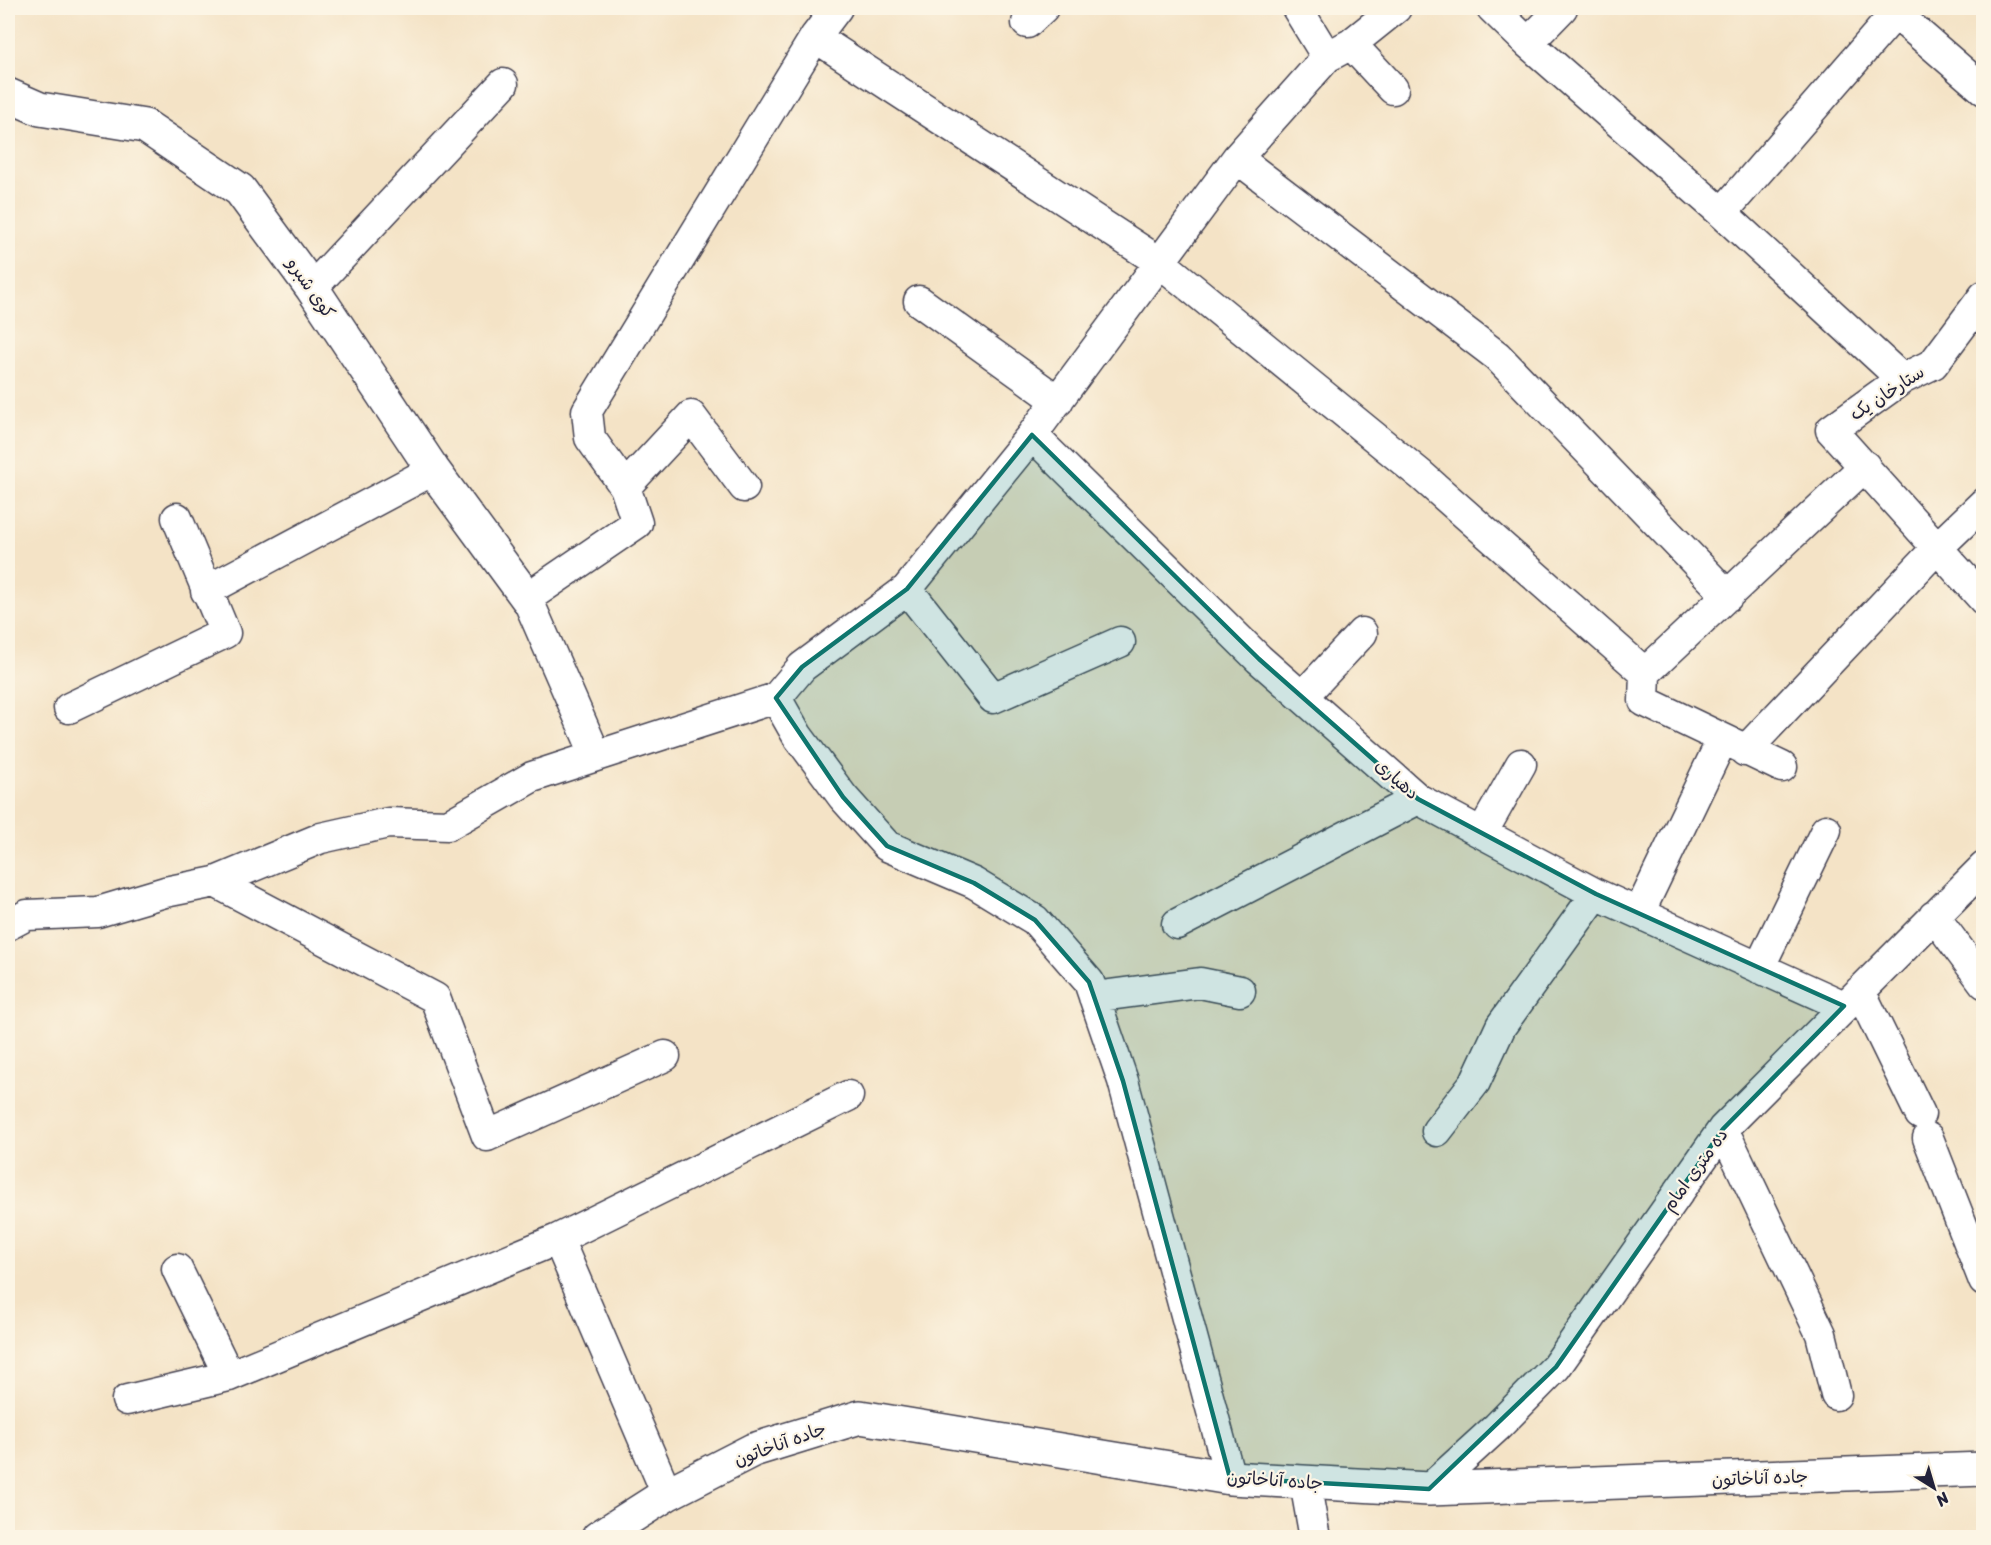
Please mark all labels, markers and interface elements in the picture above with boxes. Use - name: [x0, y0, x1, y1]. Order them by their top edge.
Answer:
- street label: کوی شبرو: [277, 249, 344, 326]
- street label: ستارخان یک: [1843, 357, 1931, 429]
- street label: دهیاری: [1367, 750, 1427, 808]
- street label: ده متری امام: [1653, 1121, 1737, 1219]
- street label: جاده آناخاتون: [729, 1412, 831, 1476]
- north arrow: [1904, 1458, 1964, 1518]
- street label: جاده آناخاتون: [1711, 1460, 1809, 1496]
- street label: جاده آناخاتون: [1226, 1461, 1324, 1499]
- text: N: [1929, 1484, 1957, 1515]

